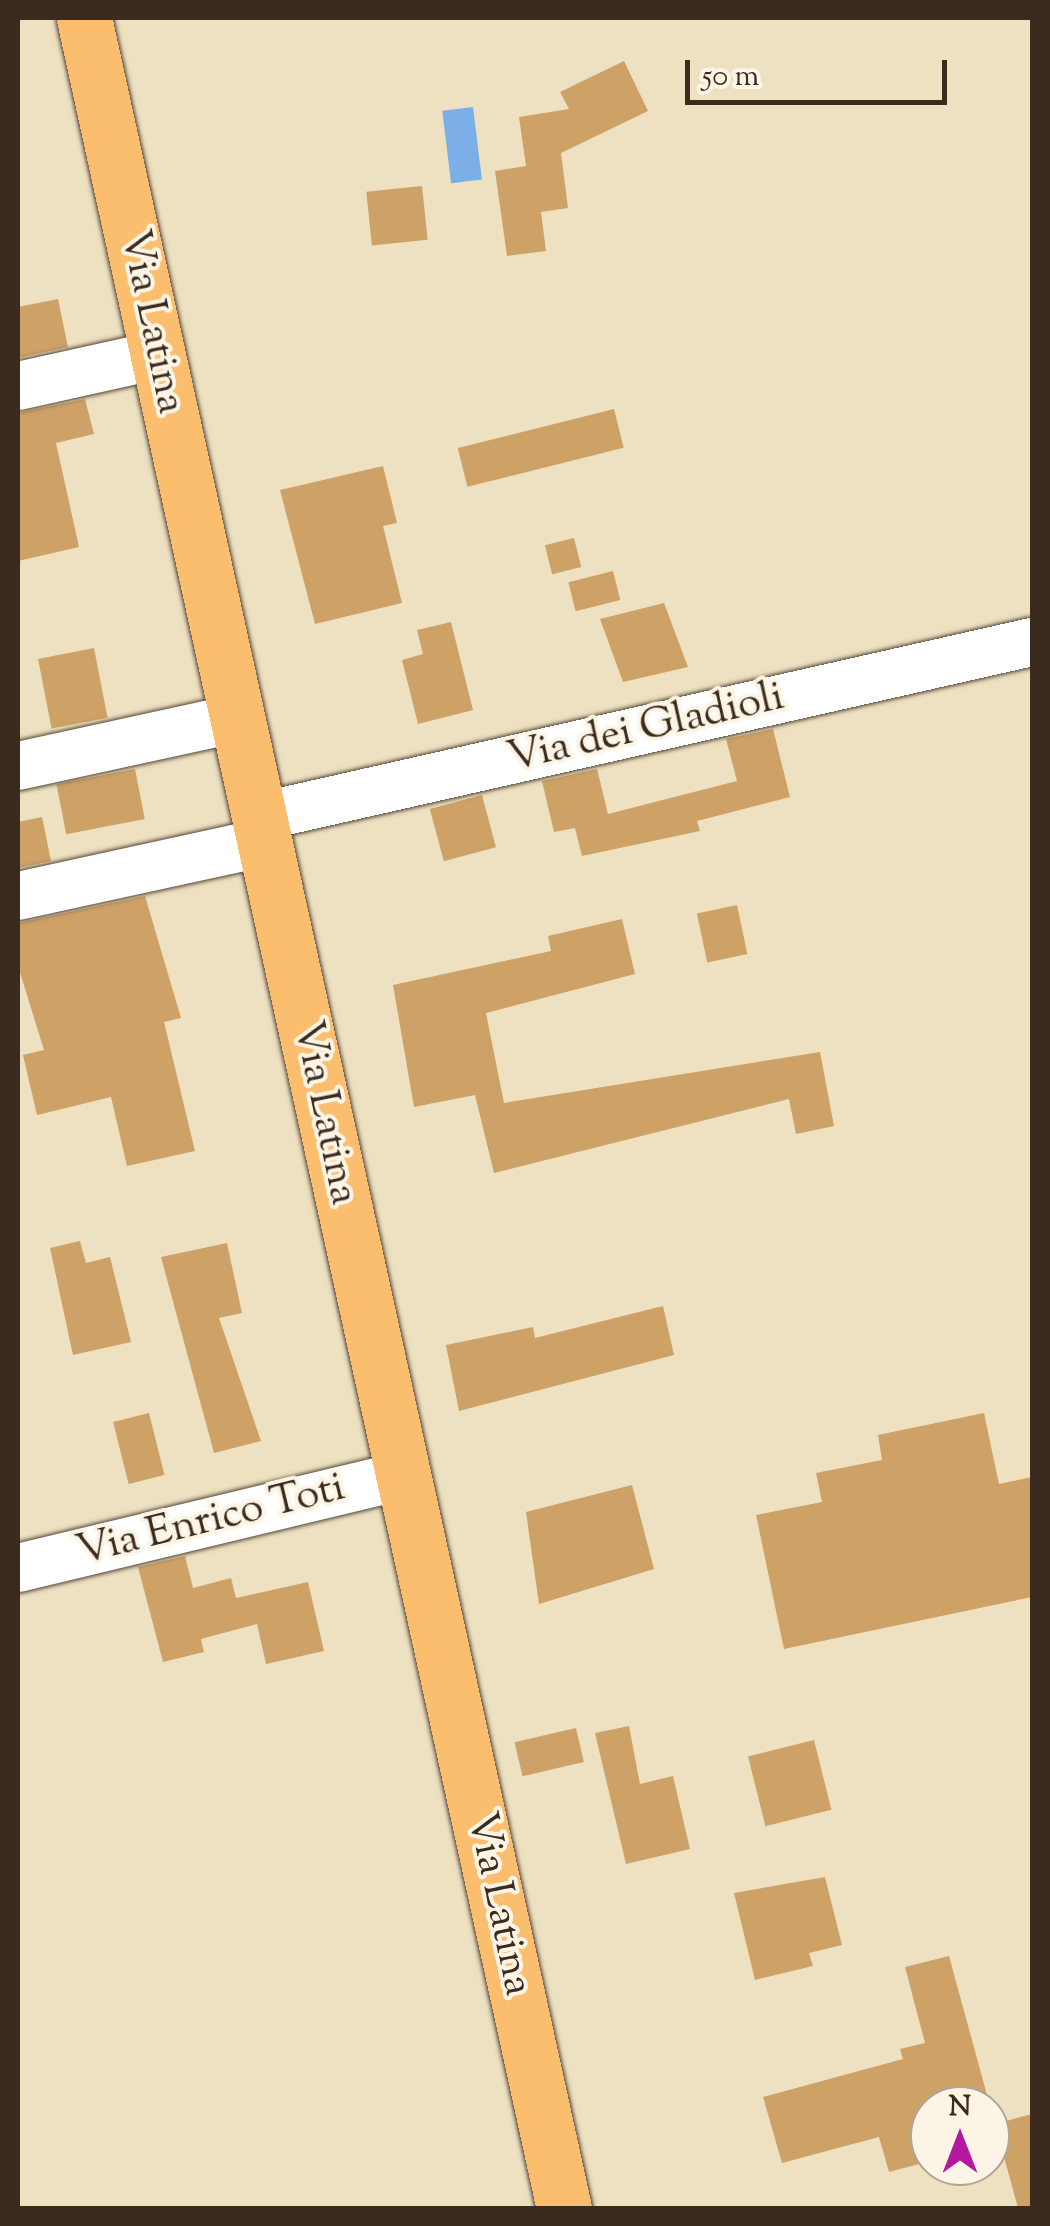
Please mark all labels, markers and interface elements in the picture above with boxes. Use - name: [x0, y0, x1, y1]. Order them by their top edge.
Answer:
- scale bar: [690, 40, 952, 102]
- text: 50 m: [702, 56, 759, 99]
- street label: Via Latina: [107, 226, 195, 418]
- street label: Via dei Gladioli: [503, 673, 789, 785]
- street label: Via Latina: [280, 1017, 368, 1209]
- street label: Via Enrico Toti: [72, 1463, 350, 1579]
- street label: Via Latina: [454, 1808, 542, 2000]
- north arrow: [910, 2086, 1010, 2186]
- text: N: [949, 2088, 971, 2128]

